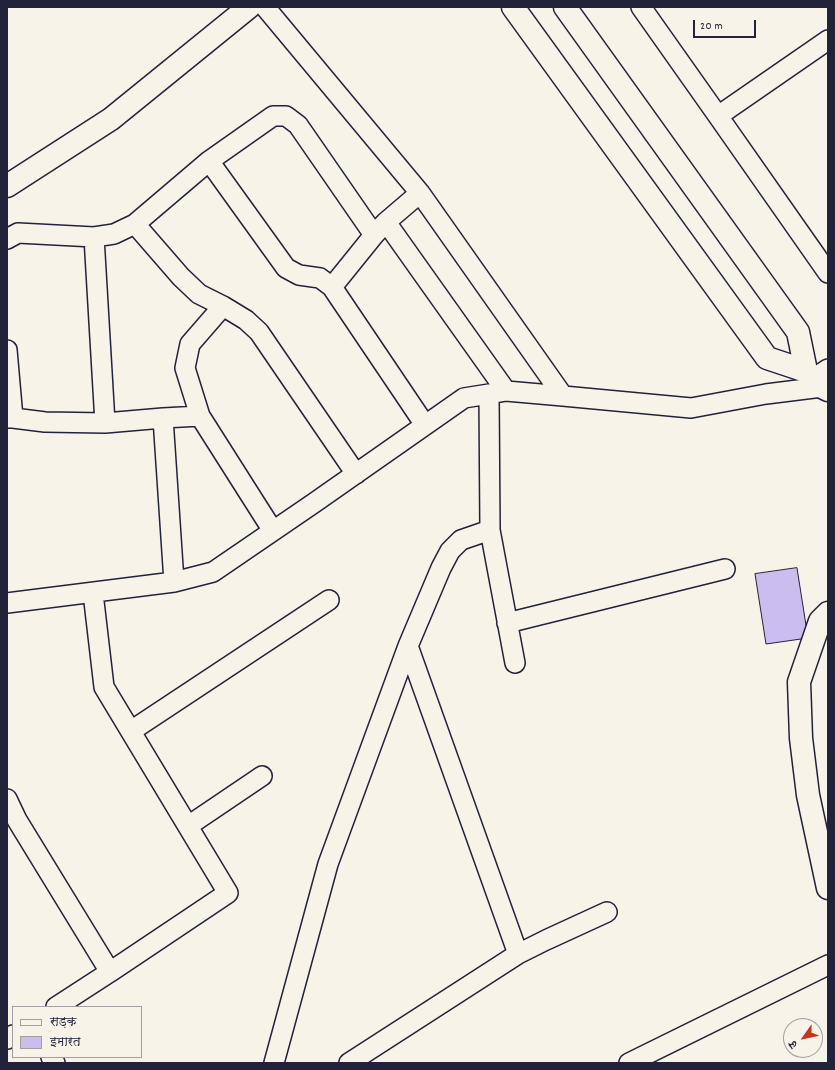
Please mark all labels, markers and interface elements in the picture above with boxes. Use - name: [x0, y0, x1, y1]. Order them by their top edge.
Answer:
- scale bar: [695, 12, 758, 38]
- text: 20 m: [700, 18, 723, 35]
- legend: [12, 1006, 142, 1058]
- text: सड़क: [50, 1014, 77, 1031]
- north arrow: [783, 1018, 823, 1058]
- text: इमारत: [50, 1034, 80, 1051]
- text: उ: [785, 1037, 802, 1051]

